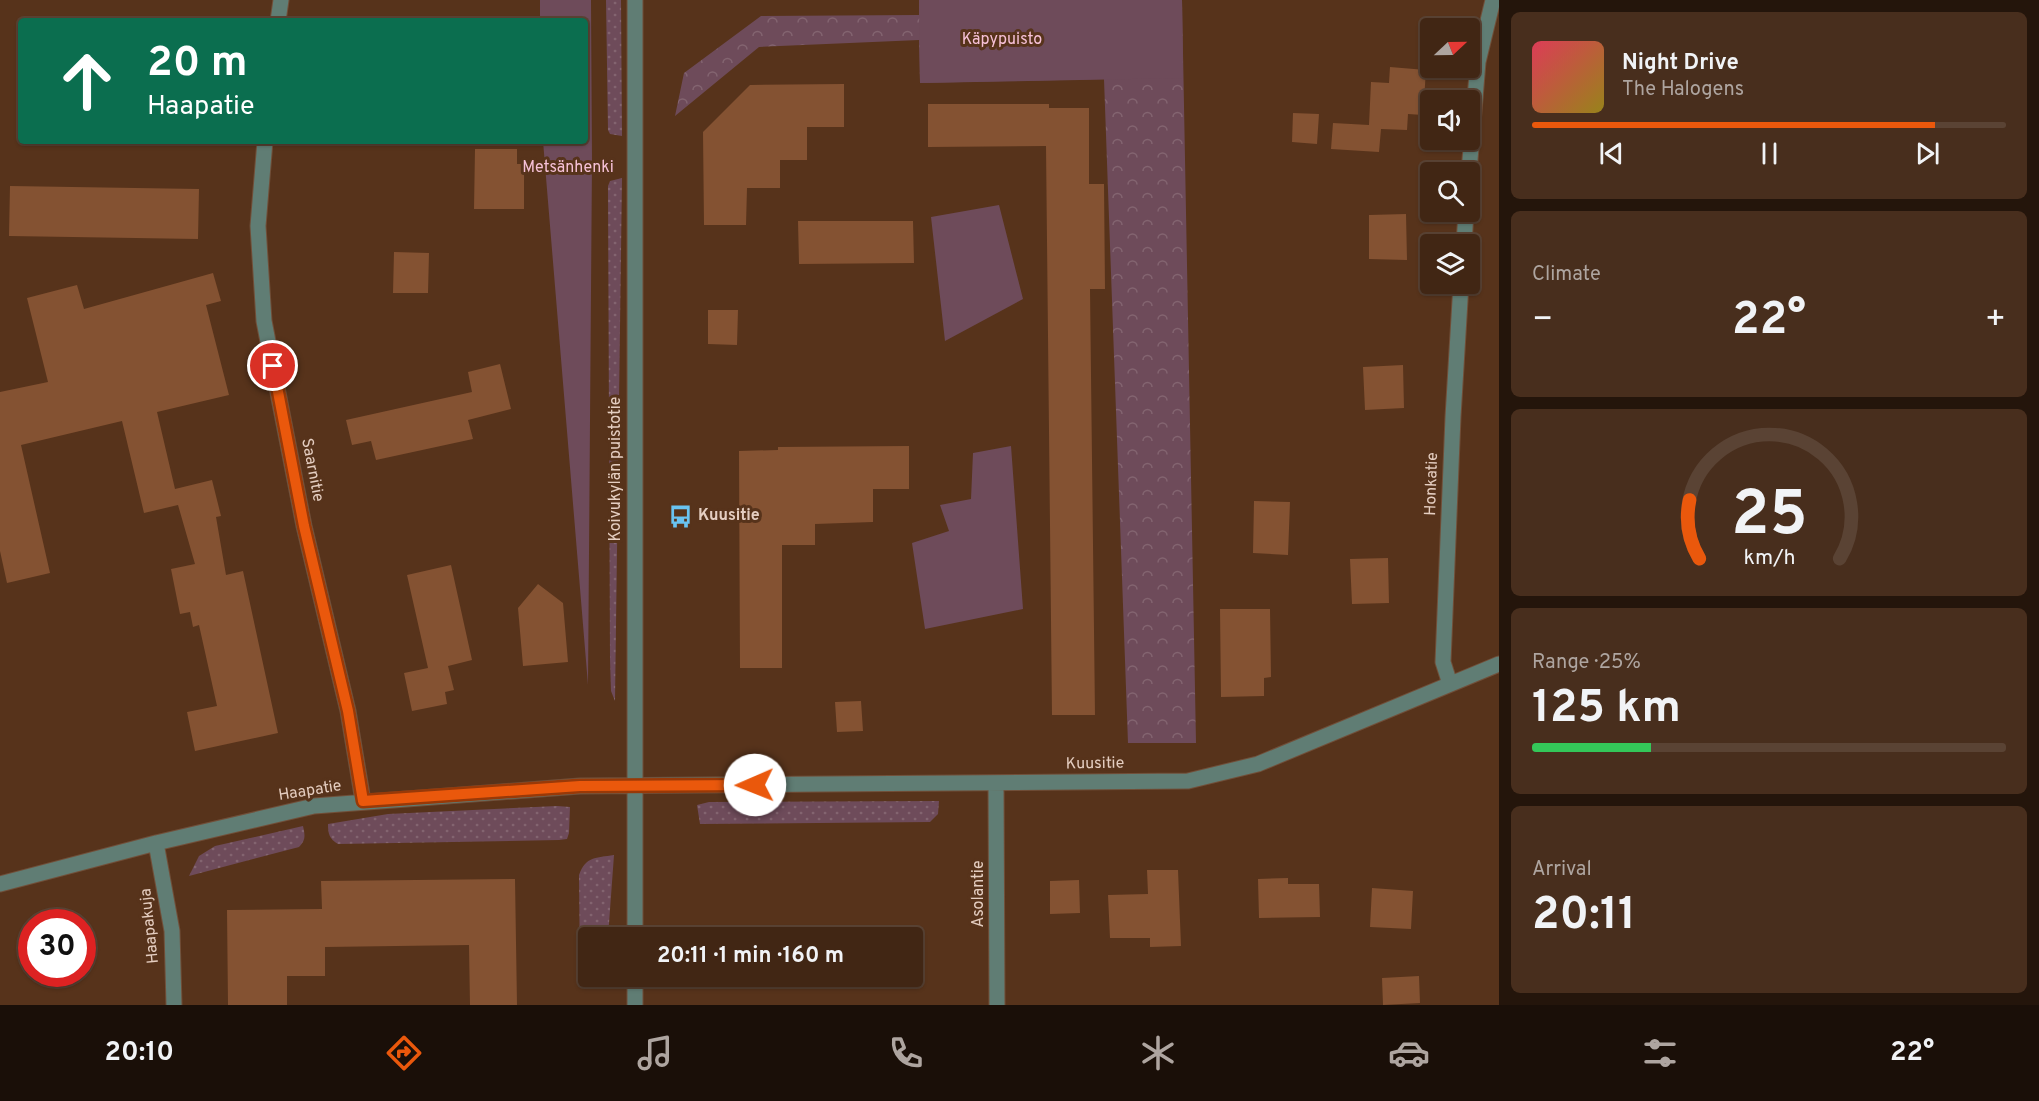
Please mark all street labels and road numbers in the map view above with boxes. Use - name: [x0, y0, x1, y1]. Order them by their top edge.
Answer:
- street label: Koivukylän puistotie: [606, 397, 626, 541]
- street label: Saarnitie: [296, 437, 328, 503]
- street label: Honkatie: [1421, 452, 1443, 516]
- street label: Kuusitie: [1066, 753, 1124, 775]
- street label: Haapatie: [277, 776, 343, 806]
- street label: Asolantie: [969, 860, 989, 928]
- street label: Haapakuja: [136, 887, 164, 965]

